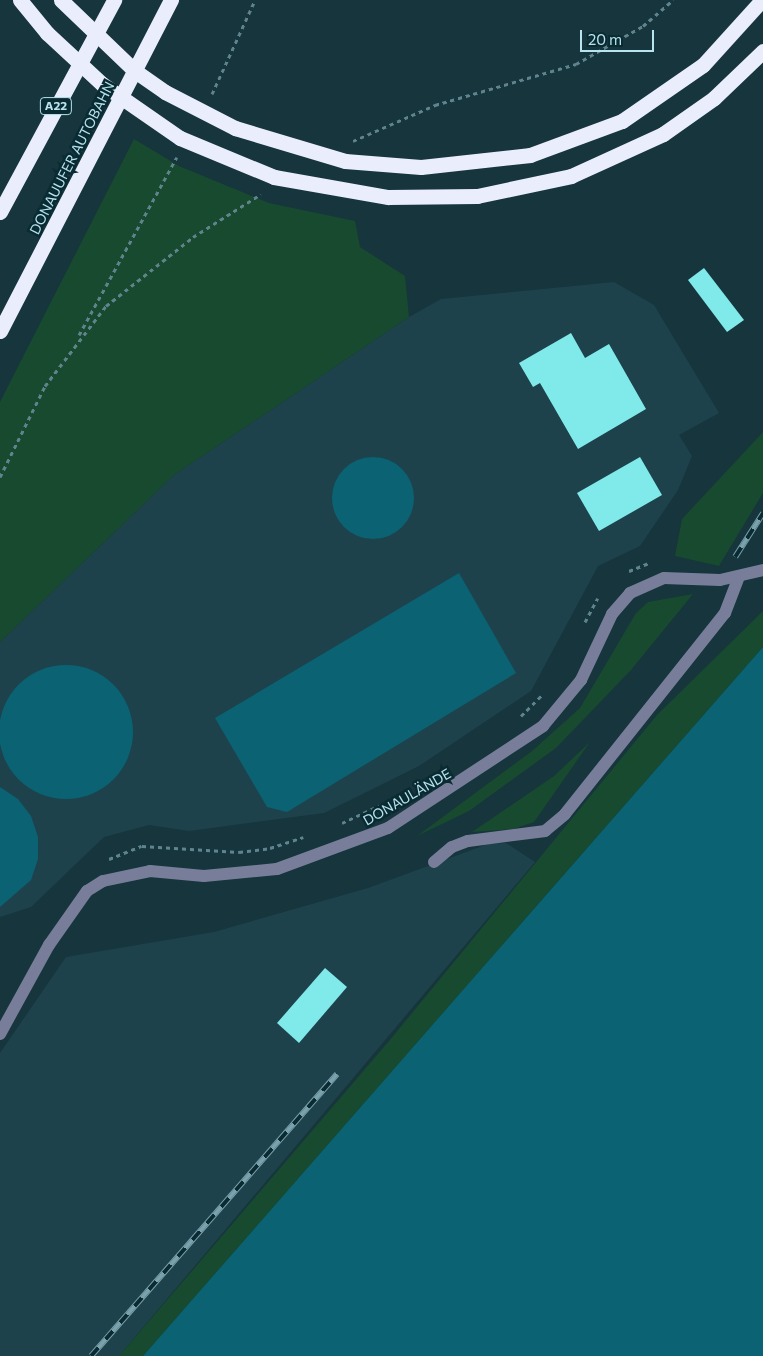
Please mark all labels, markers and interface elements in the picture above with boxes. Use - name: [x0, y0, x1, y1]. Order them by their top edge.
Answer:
- scale bar: [583, 20, 657, 52]
- text: 20 m: [588, 30, 622, 48]
- street label: DONAUUFER AUTOBAHN: [26, 79, 118, 237]
- road number: A22: [40, 96, 72, 115]
- street label: DONAULÄNDE: [360, 765, 454, 829]

